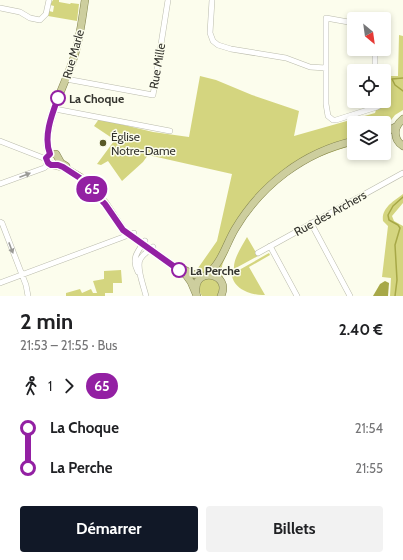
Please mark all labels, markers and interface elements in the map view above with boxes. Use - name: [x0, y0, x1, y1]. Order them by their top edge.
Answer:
- north arrow: [347, 12, 391, 56]
- map controls: [347, 12, 391, 160]
- street label: Rue Marle: [59, 28, 87, 80]
- street label: Rue Mille: [146, 42, 168, 90]
- button: locate: [347, 64, 391, 108]
- marker: La Choque: [50, 90, 66, 106]
- place label: La Choque: [69, 91, 124, 106]
- button: layers: [347, 116, 391, 160]
- place label: Église Notre-Dame: [111, 129, 176, 158]
- marker: Église Notre-Dame: [98, 138, 108, 148]
- one-way arrow: [19, 172, 31, 178]
- line badge: 65: [74, 176, 110, 202]
- text: 65: [84, 180, 100, 198]
- street label: Rue des Archers: [291, 187, 369, 239]
- one-way arrow: [9, 243, 15, 255]
- marker: La Perche: [171, 262, 187, 278]
- place label: La Perche: [190, 263, 240, 278]
- text: 2 min: [20, 308, 73, 335]
- text: 2.40 €: [339, 321, 383, 339]
- text: 21:53 – 21:55 · Bus: [20, 337, 117, 353]
- icon: walk: [20, 375, 42, 397]
- icon: forward: [58, 375, 80, 397]
- text: 65: [94, 377, 110, 395]
- text: 1: [48, 378, 52, 394]
- text: La Choque: [50, 419, 119, 437]
- text: 21:54: [355, 420, 383, 436]
- text: La Perche: [50, 459, 112, 477]
- text: 21:55: [355, 460, 383, 476]
- button: Démarrer: [20, 506, 198, 552]
- button: Billets: [206, 506, 383, 552]

